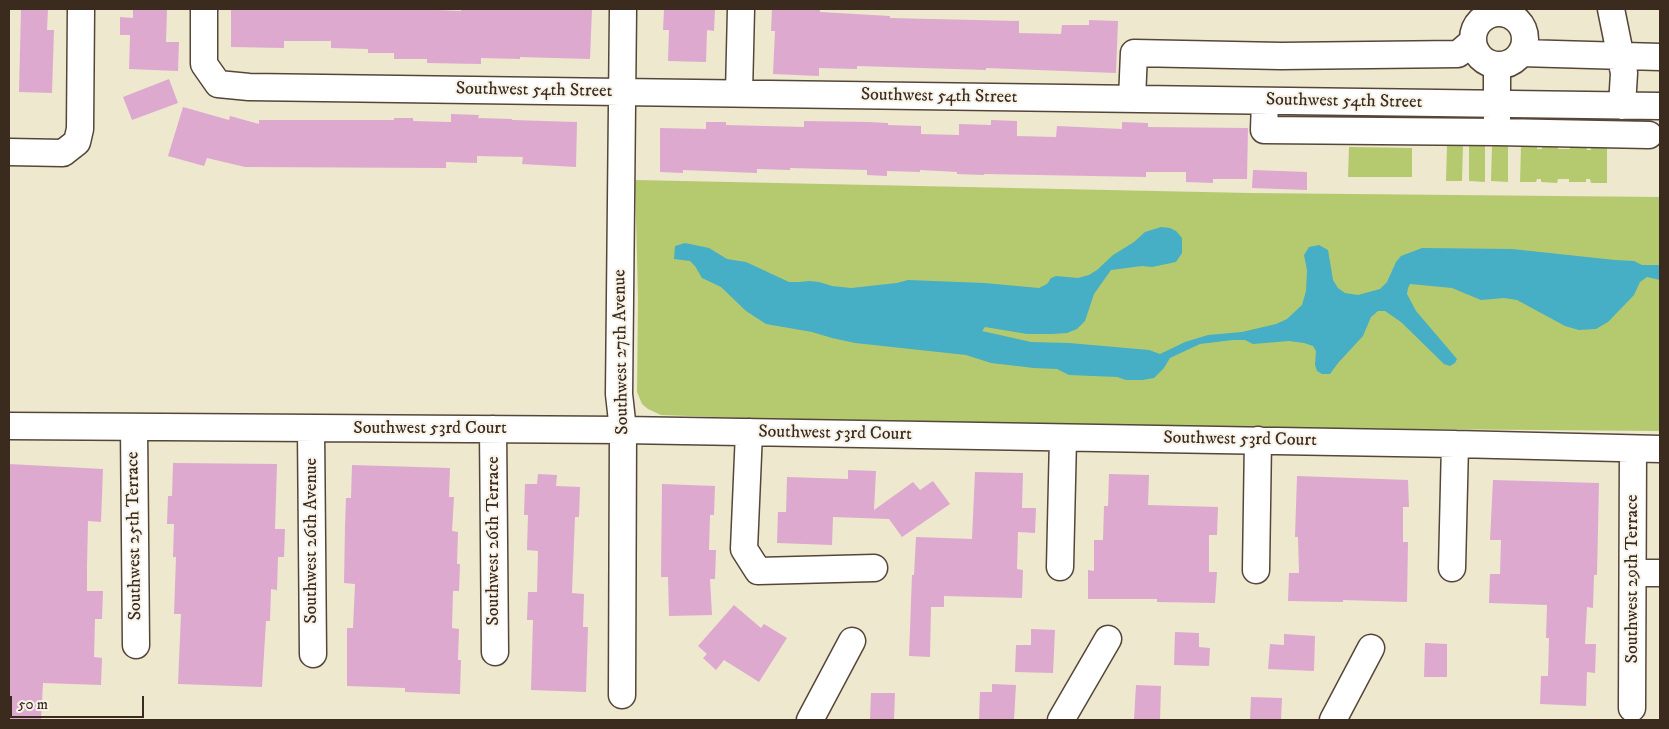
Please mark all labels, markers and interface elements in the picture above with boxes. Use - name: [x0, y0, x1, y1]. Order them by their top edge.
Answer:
- street label: Southwest 54th Street: [456, 79, 612, 103]
- street label: Southwest 54th Street: [861, 85, 1017, 109]
- street label: Southwest 54th Street: [1266, 90, 1422, 114]
- street label: Southwest 27th Avenue: [610, 269, 634, 435]
- street label: Southwest 53rd Court: [353, 418, 507, 440]
- street label: Southwest 53rd Court: [758, 422, 912, 446]
- street label: Southwest 53rd Court: [1163, 428, 1317, 452]
- street label: Southwest 25th Terrace: [123, 451, 147, 621]
- street label: Southwest 26th Terrace: [483, 456, 505, 626]
- street label: Southwest 26th Avenue: [301, 458, 323, 624]
- street label: Southwest 29th Terrace: [1622, 495, 1644, 663]
- scale bar: [12, 686, 146, 718]
- text: 50 m: [18, 695, 48, 714]

